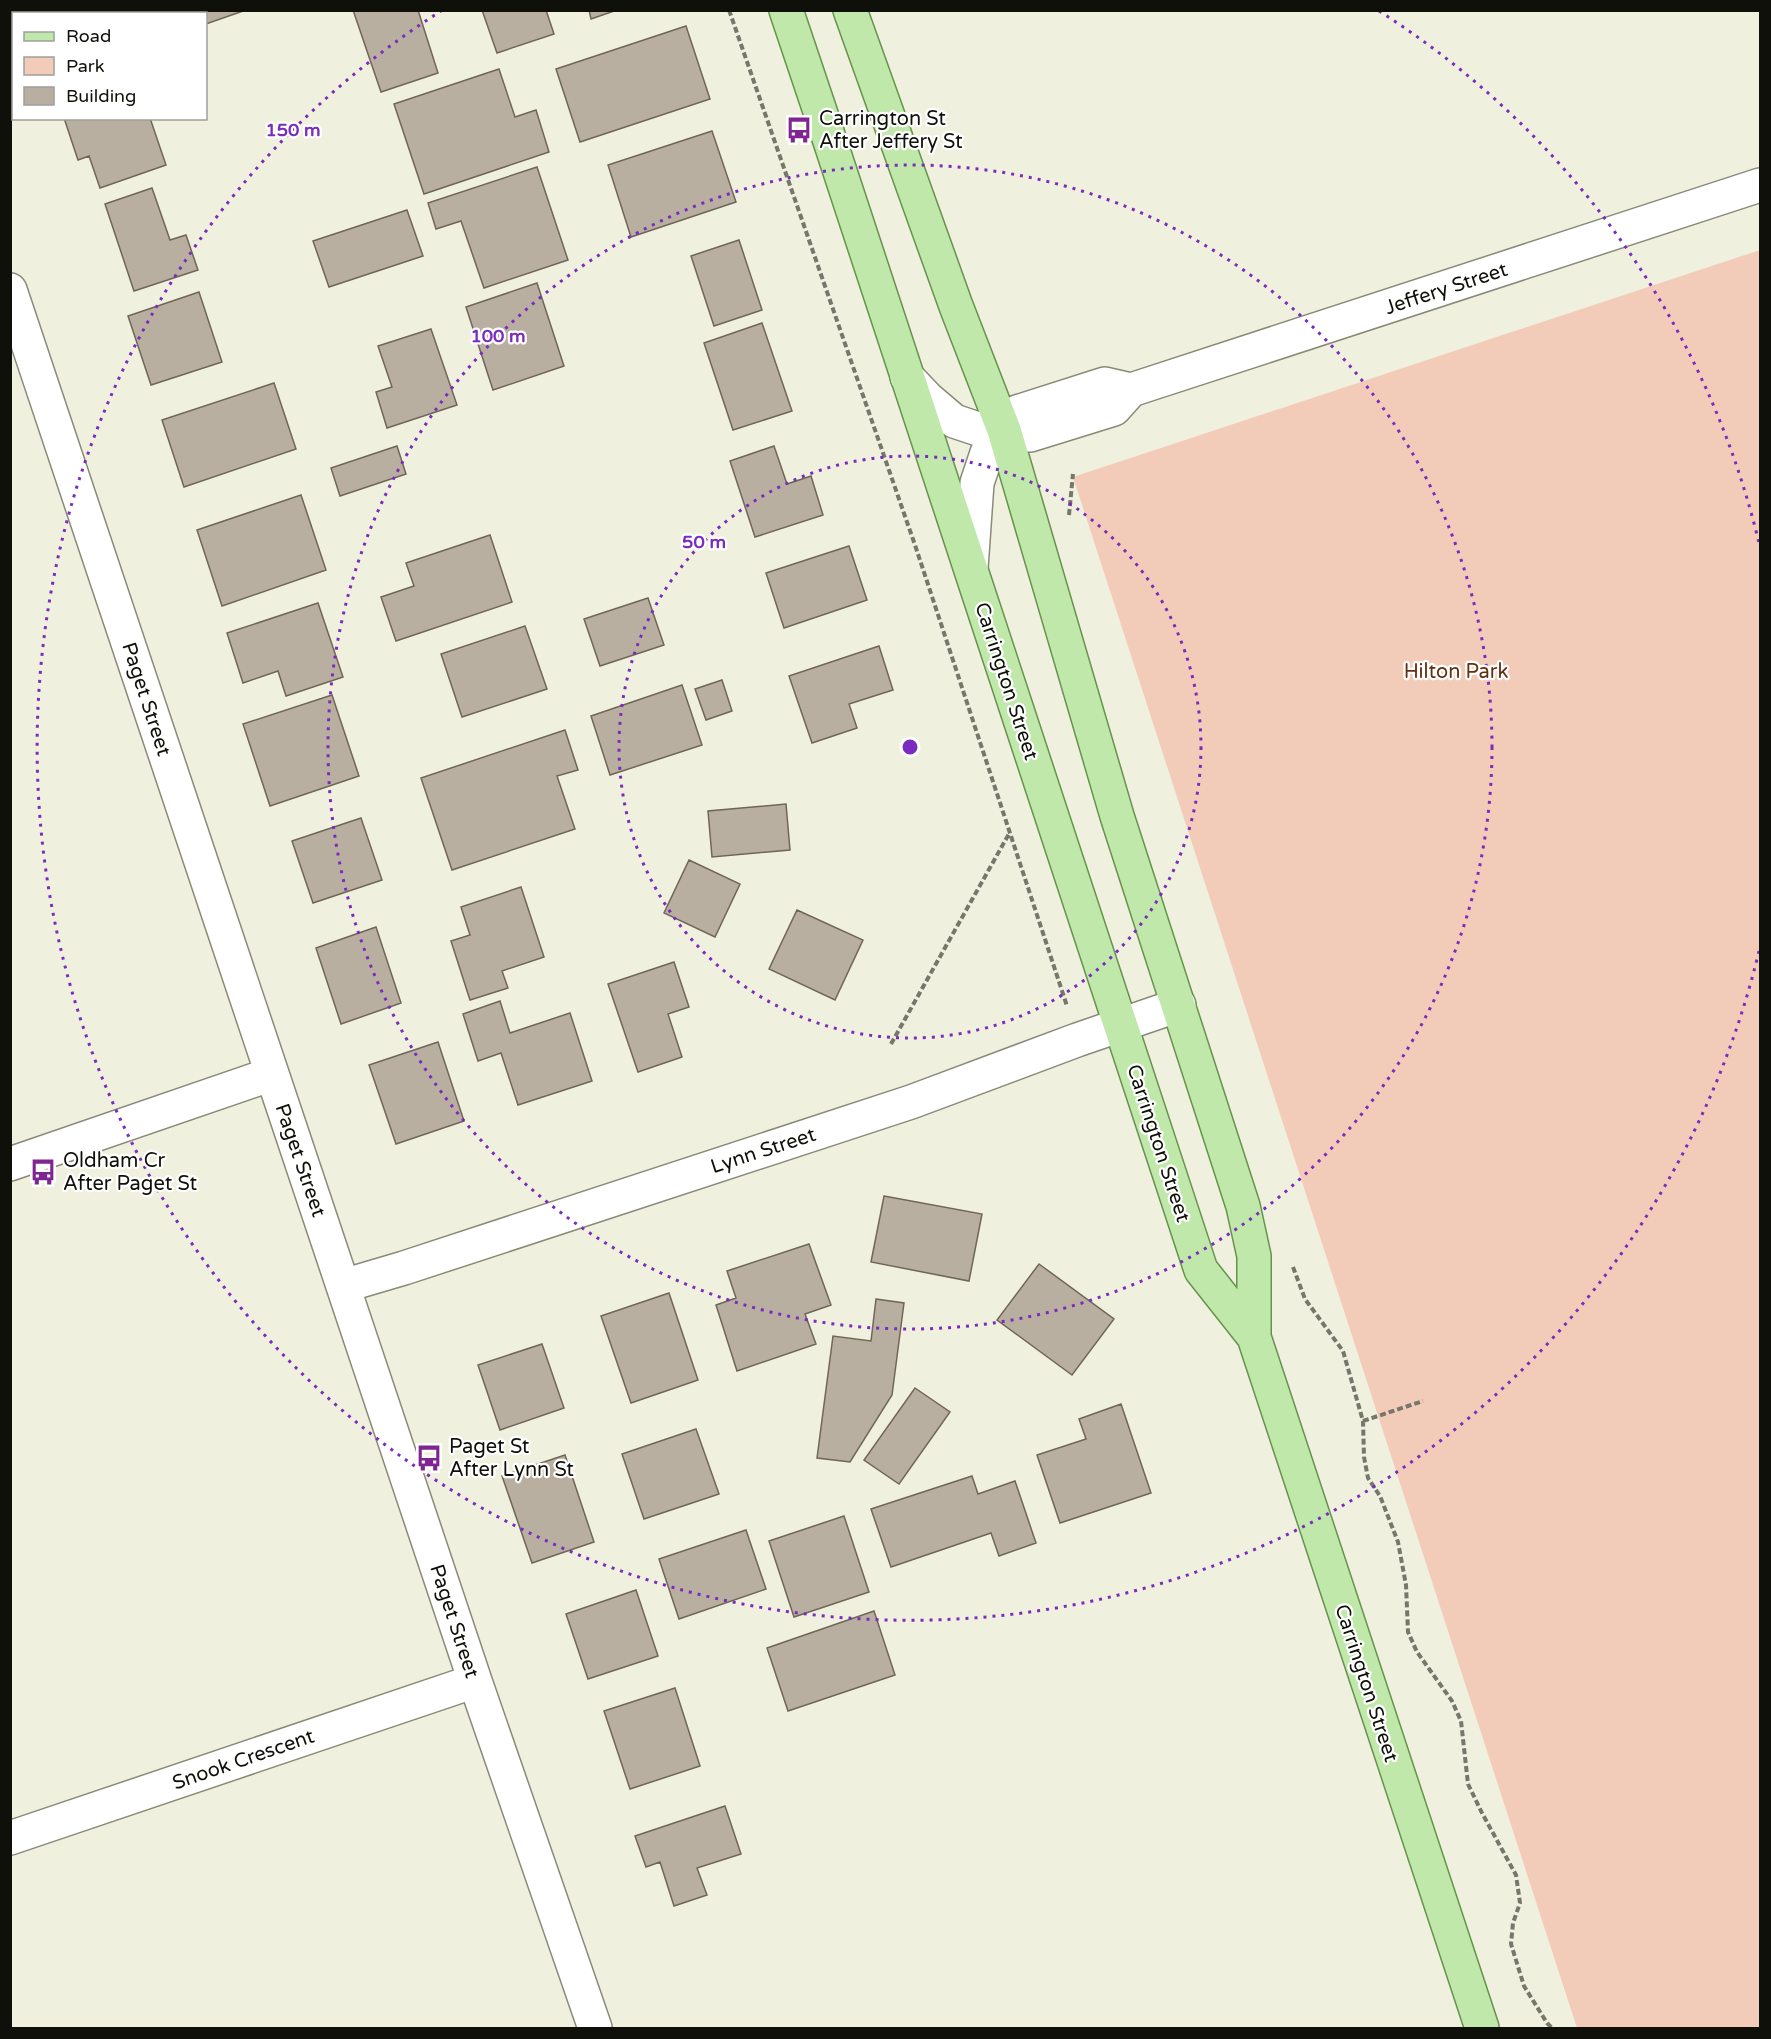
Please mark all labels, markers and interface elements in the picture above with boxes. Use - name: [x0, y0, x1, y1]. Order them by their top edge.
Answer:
- legend: [12, 12, 207, 120]
- text: Road: [66, 25, 111, 47]
- text: Park: [66, 55, 105, 77]
- text: Building: [66, 85, 136, 107]
- place label: Carrington St After Jeffery St: [819, 107, 963, 154]
- bus stop icon: Carrington St After Jeffery St: [784, 115, 814, 145]
- text: 150 m: [265, 119, 321, 141]
- street label: Jeffery Street: [1382, 258, 1511, 320]
- text: 100 m: [470, 325, 526, 347]
- text: 50 m: [682, 531, 726, 553]
- street label: Carrington Street: [969, 599, 1043, 764]
- street label: Paget Street: [116, 639, 176, 760]
- park label: Hilton Park: [1404, 660, 1508, 684]
- centre of rings: [900, 737, 920, 757]
- street label: Carrington Street: [1121, 1061, 1195, 1226]
- street label: Paget Street: [269, 1101, 331, 1220]
- street label: Lynn Street: [708, 1123, 819, 1179]
- place label: Oldham Cr After Paget St: [63, 1149, 197, 1196]
- bus stop icon: Oldham Cr After Paget St: [28, 1157, 58, 1187]
- place label: Paget St After Lynn St: [449, 1435, 574, 1482]
- bus stop icon: Paget St After Lynn St: [414, 1443, 444, 1473]
- street label: Paget Street: [424, 1561, 484, 1682]
- street label: Carrington Street: [1329, 1601, 1403, 1766]
- street label: Snook Crescent: [169, 1724, 318, 1795]

